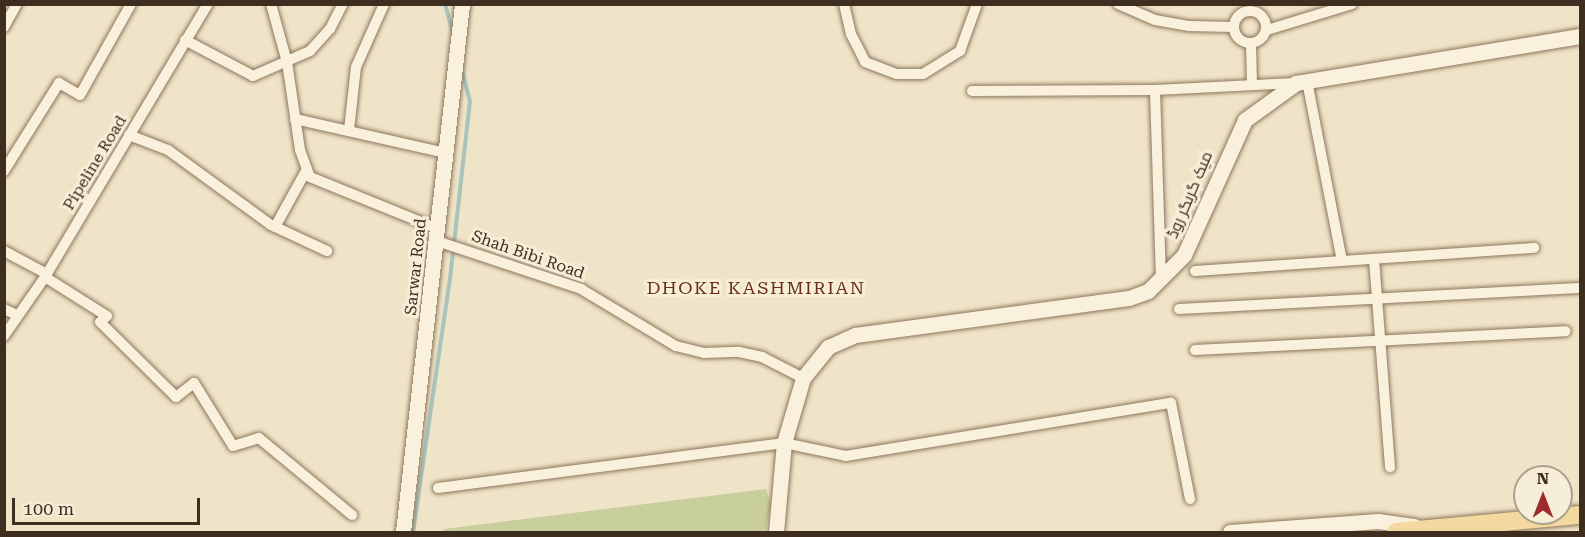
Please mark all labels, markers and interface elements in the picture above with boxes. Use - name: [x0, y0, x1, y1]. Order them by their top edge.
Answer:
- street label: Pipeline Road: [59, 112, 131, 214]
- street label: میک گریگر روڈ: [1163, 149, 1217, 241]
- street label: Sarwar Road: [401, 218, 431, 316]
- street label: Shah Bibi Road: [469, 227, 587, 283]
- district label: DHOKE KASHMIRIAN: [646, 277, 866, 299]
- north arrow: [1513, 465, 1573, 525]
- text: N: [1537, 469, 1549, 488]
- scale bar: [15, 486, 202, 524]
- text: 100 m: [23, 498, 74, 519]

